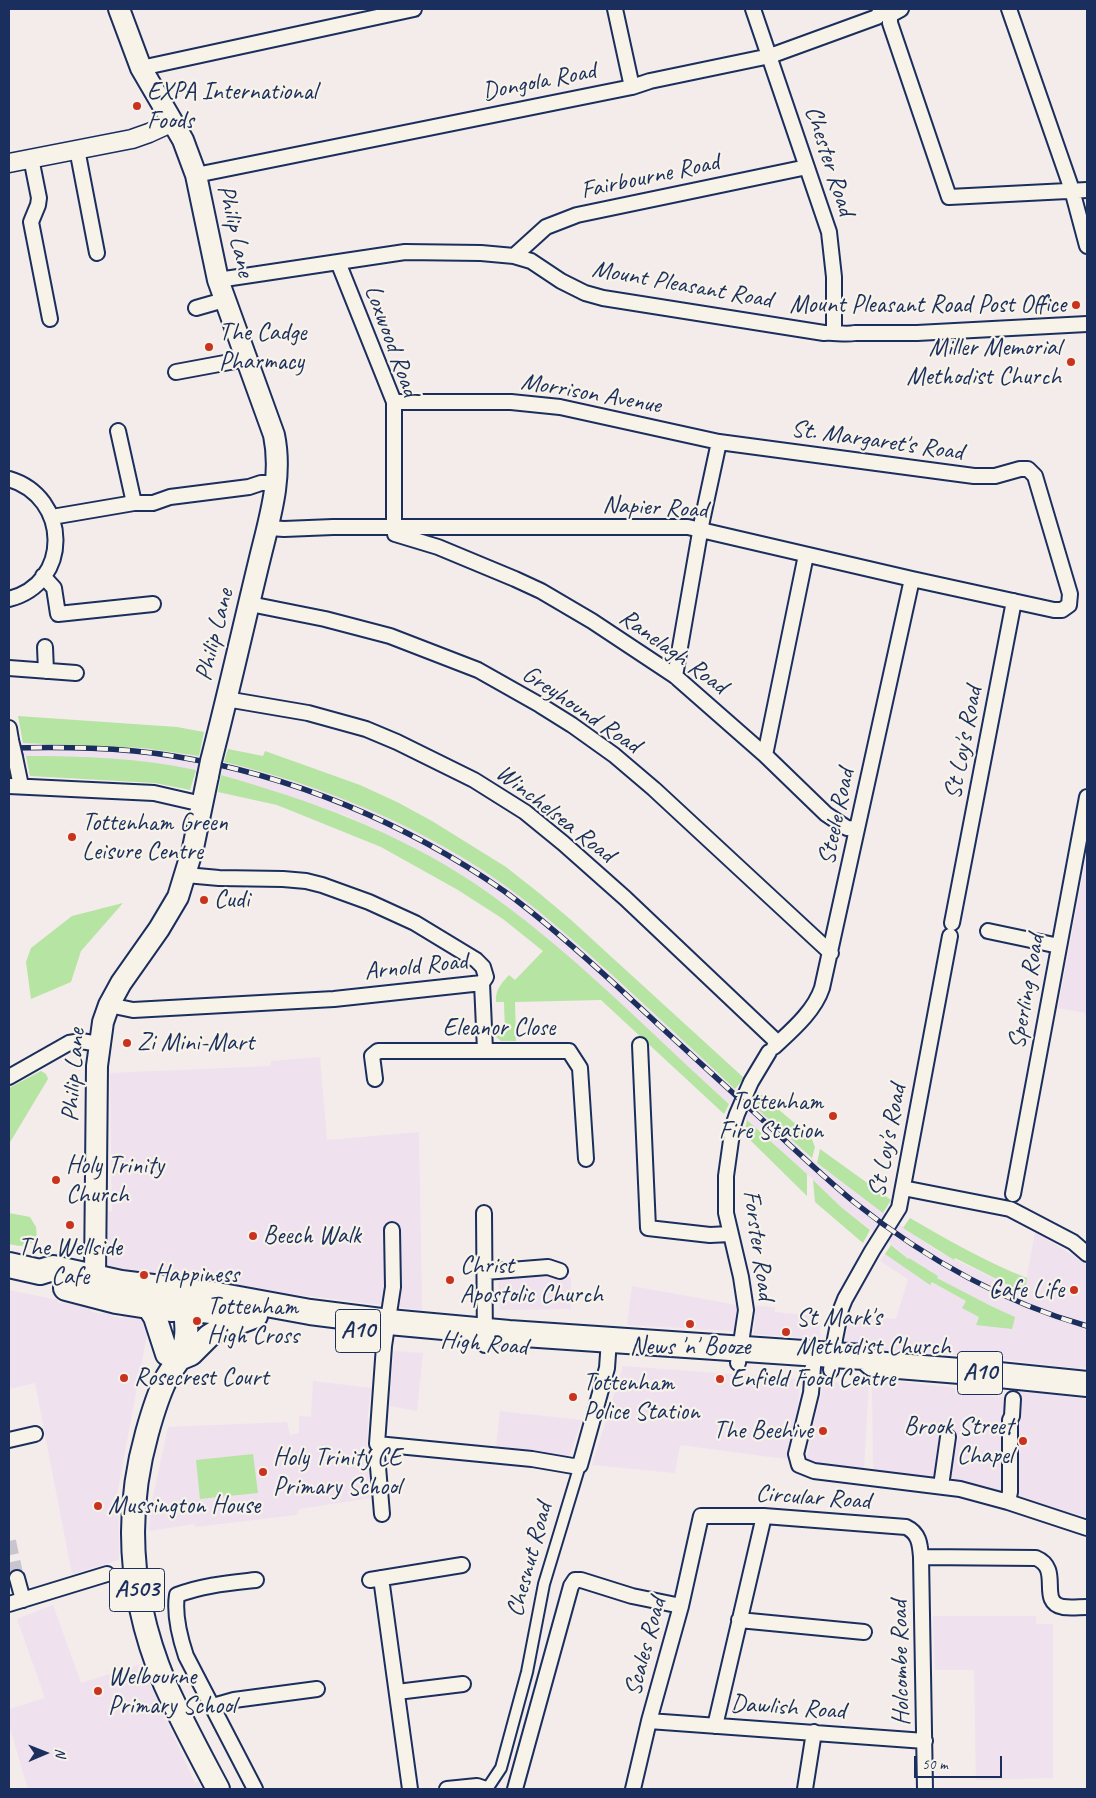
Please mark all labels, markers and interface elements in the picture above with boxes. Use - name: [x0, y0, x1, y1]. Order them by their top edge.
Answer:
- street label: Dongola Road: [480, 56, 598, 108]
- place label: EXPA International Foods: [147, 77, 317, 136]
- marker: EXPA International Foods: [131, 100, 143, 112]
- street label: Chester Road: [797, 102, 861, 220]
- street label: Fairbourne Road: [578, 148, 722, 206]
- street label: Philip Lane: [210, 182, 260, 280]
- street label: Mount Pleasant Road: [590, 254, 774, 316]
- street label: Loxwood Road: [357, 281, 425, 401]
- place label: Mount Pleasant Road Post Office: [790, 290, 1066, 320]
- marker: Mount Pleasant Road Post Office: [1070, 299, 1082, 311]
- place label: The Cadge Pharmacy: [219, 318, 306, 377]
- place label: Miller Memorial Methodist Church: [907, 333, 1061, 392]
- marker: The Cadge Pharmacy: [203, 341, 215, 353]
- marker: Miller Memorial Methodist Church: [1065, 356, 1077, 368]
- street label: Morrison Avenue: [519, 367, 663, 421]
- street label: St. Margaret's Road: [789, 414, 965, 468]
- street label: Napier Road: [602, 490, 708, 526]
- street label: Philip Lane: [189, 586, 241, 684]
- street label: Ranelagh Road: [613, 603, 733, 701]
- street label: Greyhound Road: [516, 659, 646, 761]
- street label: St Loy's Road: [938, 684, 990, 802]
- street label: Winchelsea Road: [490, 758, 620, 870]
- street label: Steele Road: [812, 766, 862, 868]
- place label: Tottenham Green Leisure Centre: [82, 808, 228, 867]
- marker: Tottenham Green Leisure Centre: [66, 831, 78, 843]
- place label: Cudi: [214, 885, 249, 915]
- marker: Cudi: [198, 894, 210, 906]
- street label: Sperling Road: [1002, 932, 1052, 1052]
- street label: Arnold Road: [363, 947, 469, 987]
- street label: Eleanor Close: [443, 1013, 555, 1043]
- street label: Philip Lane: [56, 1027, 92, 1123]
- place label: Zi Mini-Mart: [137, 1028, 254, 1058]
- marker: Zi Mini-Mart: [121, 1037, 133, 1049]
- street label: St Loy's Road: [862, 1082, 914, 1200]
- place label: Tottenham Fire Station: [719, 1087, 823, 1146]
- marker: Tottenham Fire Station: [827, 1110, 839, 1122]
- place label: Holy Trinity Church: [66, 1151, 164, 1210]
- marker: Holy Trinity Church: [50, 1174, 62, 1186]
- street label: Forster Road: [735, 1188, 781, 1302]
- marker: The Wellside Cafe: [64, 1219, 76, 1231]
- place label: Beech Walk: [263, 1221, 361, 1251]
- marker: Beech Walk: [247, 1230, 259, 1242]
- place label: The Wellside Cafe: [18, 1233, 122, 1292]
- place label: Christ Apostolic Church: [460, 1251, 603, 1310]
- place label: Happiness: [154, 1260, 239, 1290]
- marker: Happiness: [138, 1269, 150, 1281]
- marker: Christ Apostolic Church: [444, 1274, 456, 1286]
- place label: Cafe Life: [989, 1275, 1064, 1305]
- marker: Cafe Life: [1068, 1284, 1080, 1296]
- place label: Tottenham High Cross: [207, 1292, 299, 1351]
- place label: St Mark's Methodist Church: [796, 1303, 950, 1362]
- road number: A10: [336, 1310, 380, 1352]
- marker: Tottenham High Cross: [191, 1315, 203, 1327]
- marker: News 'n' Booze: [684, 1318, 696, 1330]
- street label: High Road: [439, 1325, 529, 1363]
- marker: St Mark's Methodist Church: [780, 1326, 792, 1338]
- place label: News 'n' Booze: [630, 1332, 750, 1362]
- road number: A10: [958, 1352, 1002, 1395]
- place label: Rosecrest Court: [134, 1363, 269, 1393]
- place label: Enfield Food Centre: [730, 1364, 895, 1394]
- place label: Tottenham Police Station: [583, 1368, 699, 1427]
- marker: Rosecrest Court: [118, 1372, 130, 1384]
- marker: Enfield Food Centre: [714, 1373, 726, 1385]
- marker: Tottenham Police Station: [567, 1391, 579, 1403]
- place label: Brook Street Chapel: [904, 1412, 1013, 1471]
- place label: The Beehive: [713, 1416, 813, 1446]
- marker: The Beehive: [817, 1425, 829, 1437]
- marker: Brook Street Chapel: [1017, 1435, 1029, 1447]
- place label: Holy Trinity CE Primary School: [273, 1443, 401, 1502]
- marker: Holy Trinity CE Primary School: [257, 1466, 269, 1478]
- street label: Circular Road: [755, 1479, 871, 1517]
- place label: Mussington House: [108, 1491, 260, 1521]
- marker: Mussington House: [92, 1500, 104, 1512]
- street label: Chesnut Road: [500, 1500, 560, 1620]
- road number: A503: [110, 1568, 164, 1612]
- street label: Scales Road: [619, 1595, 673, 1699]
- street label: Holcombe Road: [885, 1600, 917, 1726]
- place label: Welbourne Primary School: [108, 1662, 236, 1721]
- marker: Welbourne Primary School: [92, 1685, 104, 1697]
- street label: Dawlish Road: [730, 1689, 846, 1727]
- north arrow: [20, 1728, 70, 1778]
- scale bar: [916, 1746, 1004, 1778]
- text: N: [52, 1748, 69, 1757]
- text: 50 m: [922, 1755, 948, 1774]

